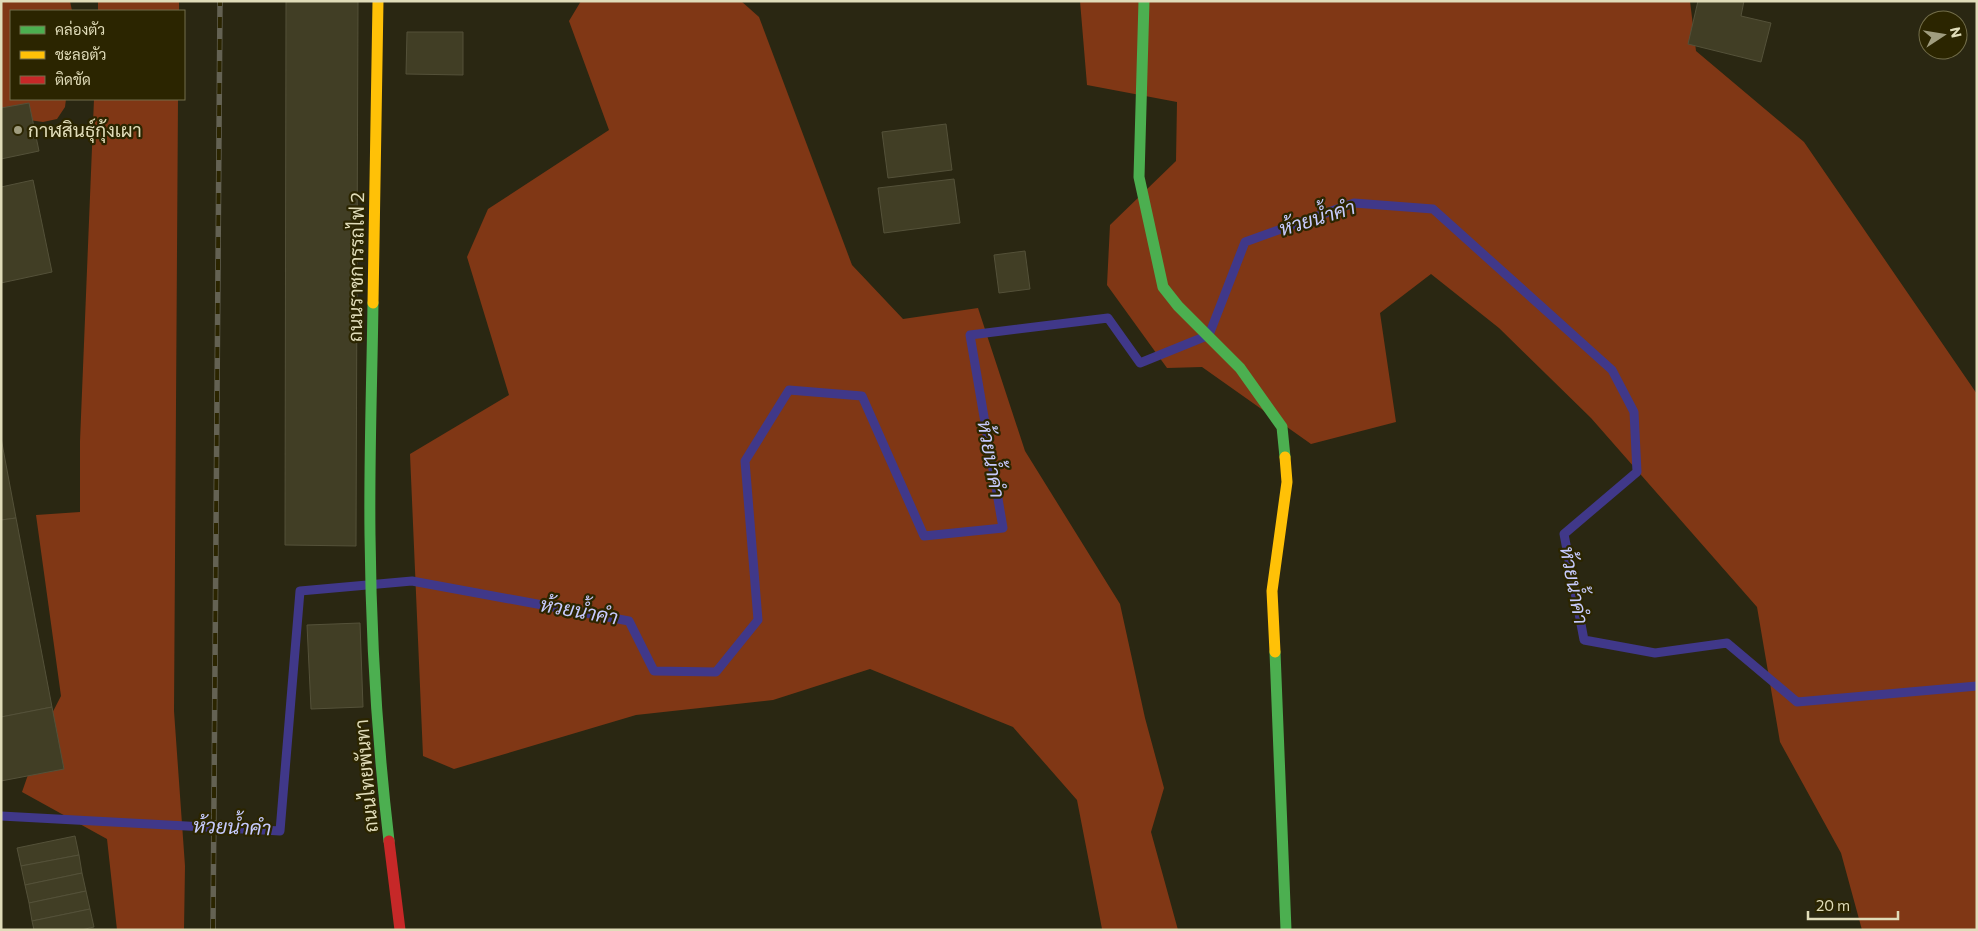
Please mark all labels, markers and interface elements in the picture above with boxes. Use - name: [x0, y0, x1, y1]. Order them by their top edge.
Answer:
- legend: [10, 10, 185, 100]
- north arrow: [1918, 10, 1968, 60]
- text: คล่องตัว: [55, 20, 105, 38]
- text: N: [1947, 25, 1966, 39]
- text: ชะลอตัว: [55, 45, 106, 63]
- text: ติดขัด: [55, 70, 91, 88]
- place label: กาฬสินธุ์กุ้งเผา: [28, 118, 142, 143]
- marker: กาฬสินธุ์กุ้งเผา: [12, 124, 24, 136]
- water label: ห้วยน้ำคำ: [1274, 189, 1358, 240]
- street label: ถนนราชการรถไฟ 2: [343, 192, 368, 342]
- water label: ห้วยน้ำคำ: [973, 417, 1016, 500]
- water label: ห้วยน้ำคำ: [1556, 543, 1599, 626]
- water label: ห้วยน้ำคำ: [538, 586, 621, 629]
- street label: ถนนไทยพันทา: [349, 719, 382, 834]
- water label: ห้วยน้ำคำ: [192, 808, 272, 839]
- scale bar: [1808, 888, 1898, 920]
- text: 20 m: [1816, 896, 1850, 914]

